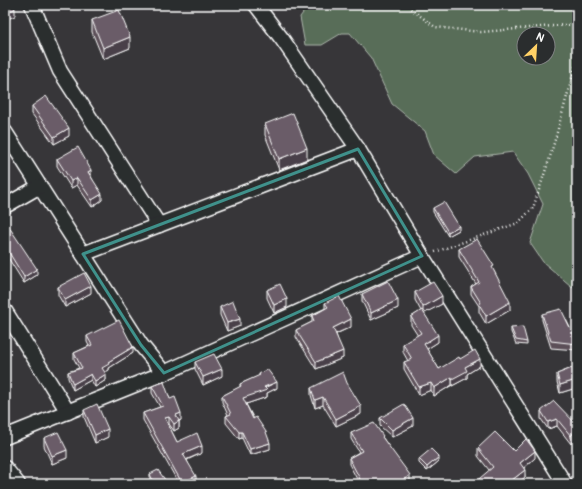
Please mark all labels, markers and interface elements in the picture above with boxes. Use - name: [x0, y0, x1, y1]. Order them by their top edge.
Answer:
- north arrow: [516, 26, 556, 66]
- text: N: [534, 30, 547, 45]

